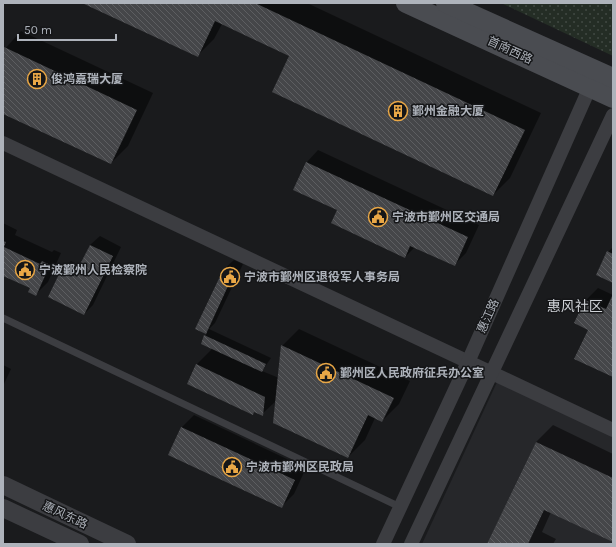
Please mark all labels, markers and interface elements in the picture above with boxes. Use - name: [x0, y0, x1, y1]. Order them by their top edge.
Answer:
- scale bar: [18, 16, 116, 42]
- text: 50 m: [24, 23, 52, 37]
- street label: 首南西路: [485, 34, 535, 66]
- building icon: 俊鸿嘉瑞大厦: [26, 68, 48, 90]
- place label: 俊鸿嘉瑞大厦: [51, 72, 123, 86]
- building icon: 鄞州金融大厦: [387, 100, 409, 122]
- place label: 鄞州金融大厦: [412, 104, 484, 118]
- public building icon: 宁波市鄞州区交通局: [367, 206, 389, 228]
- place label: 宁波市鄞州区交通局: [392, 210, 500, 224]
- public building icon: 宁波鄞州人民检察院: [14, 259, 36, 281]
- place label: 宁波鄞州人民检察院: [39, 263, 147, 277]
- public building icon: 宁波市鄞州区退役军人事务局: [219, 266, 241, 288]
- place label: 宁波市鄞州区退役军人事务局: [244, 270, 400, 284]
- street label: 惠江路: [474, 297, 502, 335]
- district label: 惠风社区: [547, 298, 603, 315]
- public building icon: 鄞州区人民政府征兵办公室: [315, 362, 337, 384]
- place label: 鄞州区人民政府征兵办公室: [340, 366, 484, 380]
- public building icon: 宁波市鄞州区民政局: [221, 456, 243, 478]
- place label: 宁波市鄞州区民政局: [246, 460, 354, 474]
- street label: 惠风东路: [40, 499, 90, 531]

